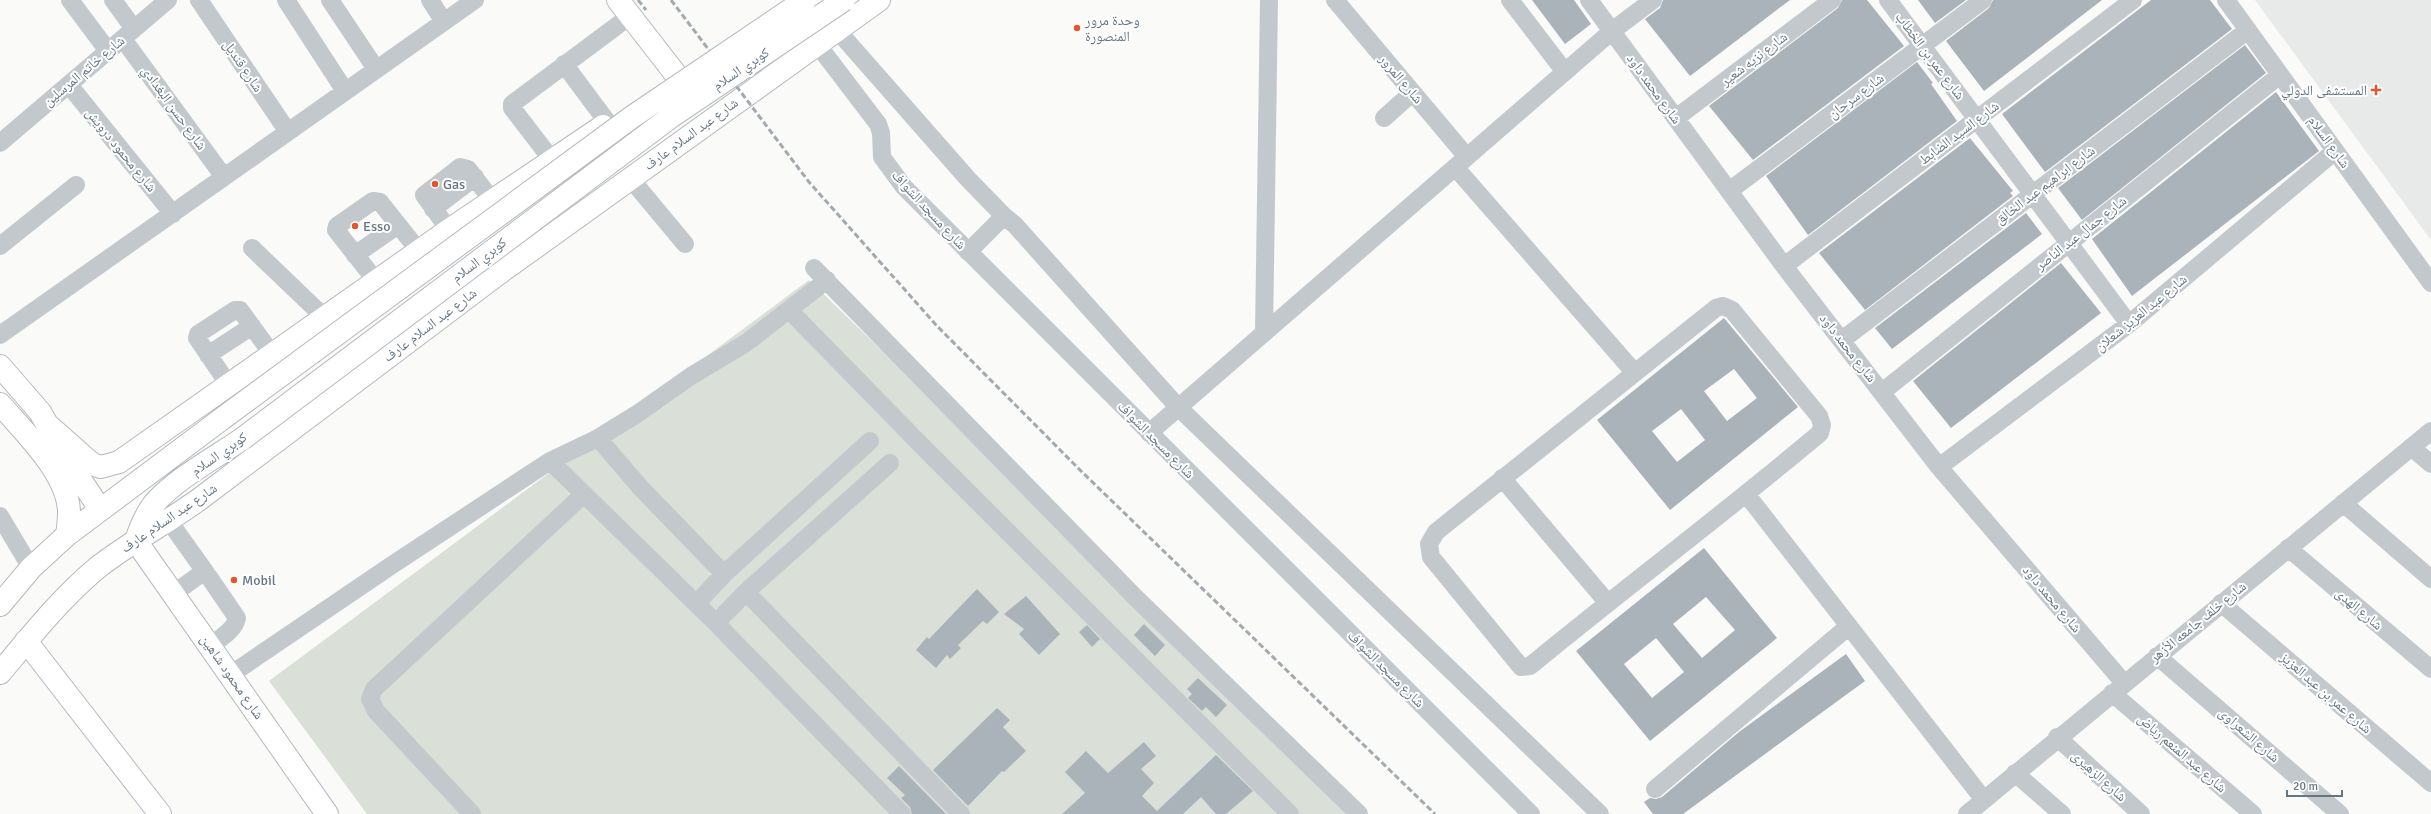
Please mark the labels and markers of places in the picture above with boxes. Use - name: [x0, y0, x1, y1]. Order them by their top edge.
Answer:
- place label: وحدة مرور المنصورة: [1084, 12, 1140, 45]
- marker: وحدة مرور المنصورة: [1072, 23, 1082, 33]
- place label: المستشفى الدولي: [2281, 82, 2367, 101]
- marker: المستشفى الدولي: [2370, 84, 2382, 96]
- place label: Gas: [443, 176, 465, 193]
- marker: Gas: [430, 179, 440, 189]
- place label: Esso: [363, 218, 390, 235]
- marker: Esso: [350, 221, 360, 231]
- place label: Mobil: [242, 572, 276, 589]
- marker: Mobil: [229, 575, 239, 585]

